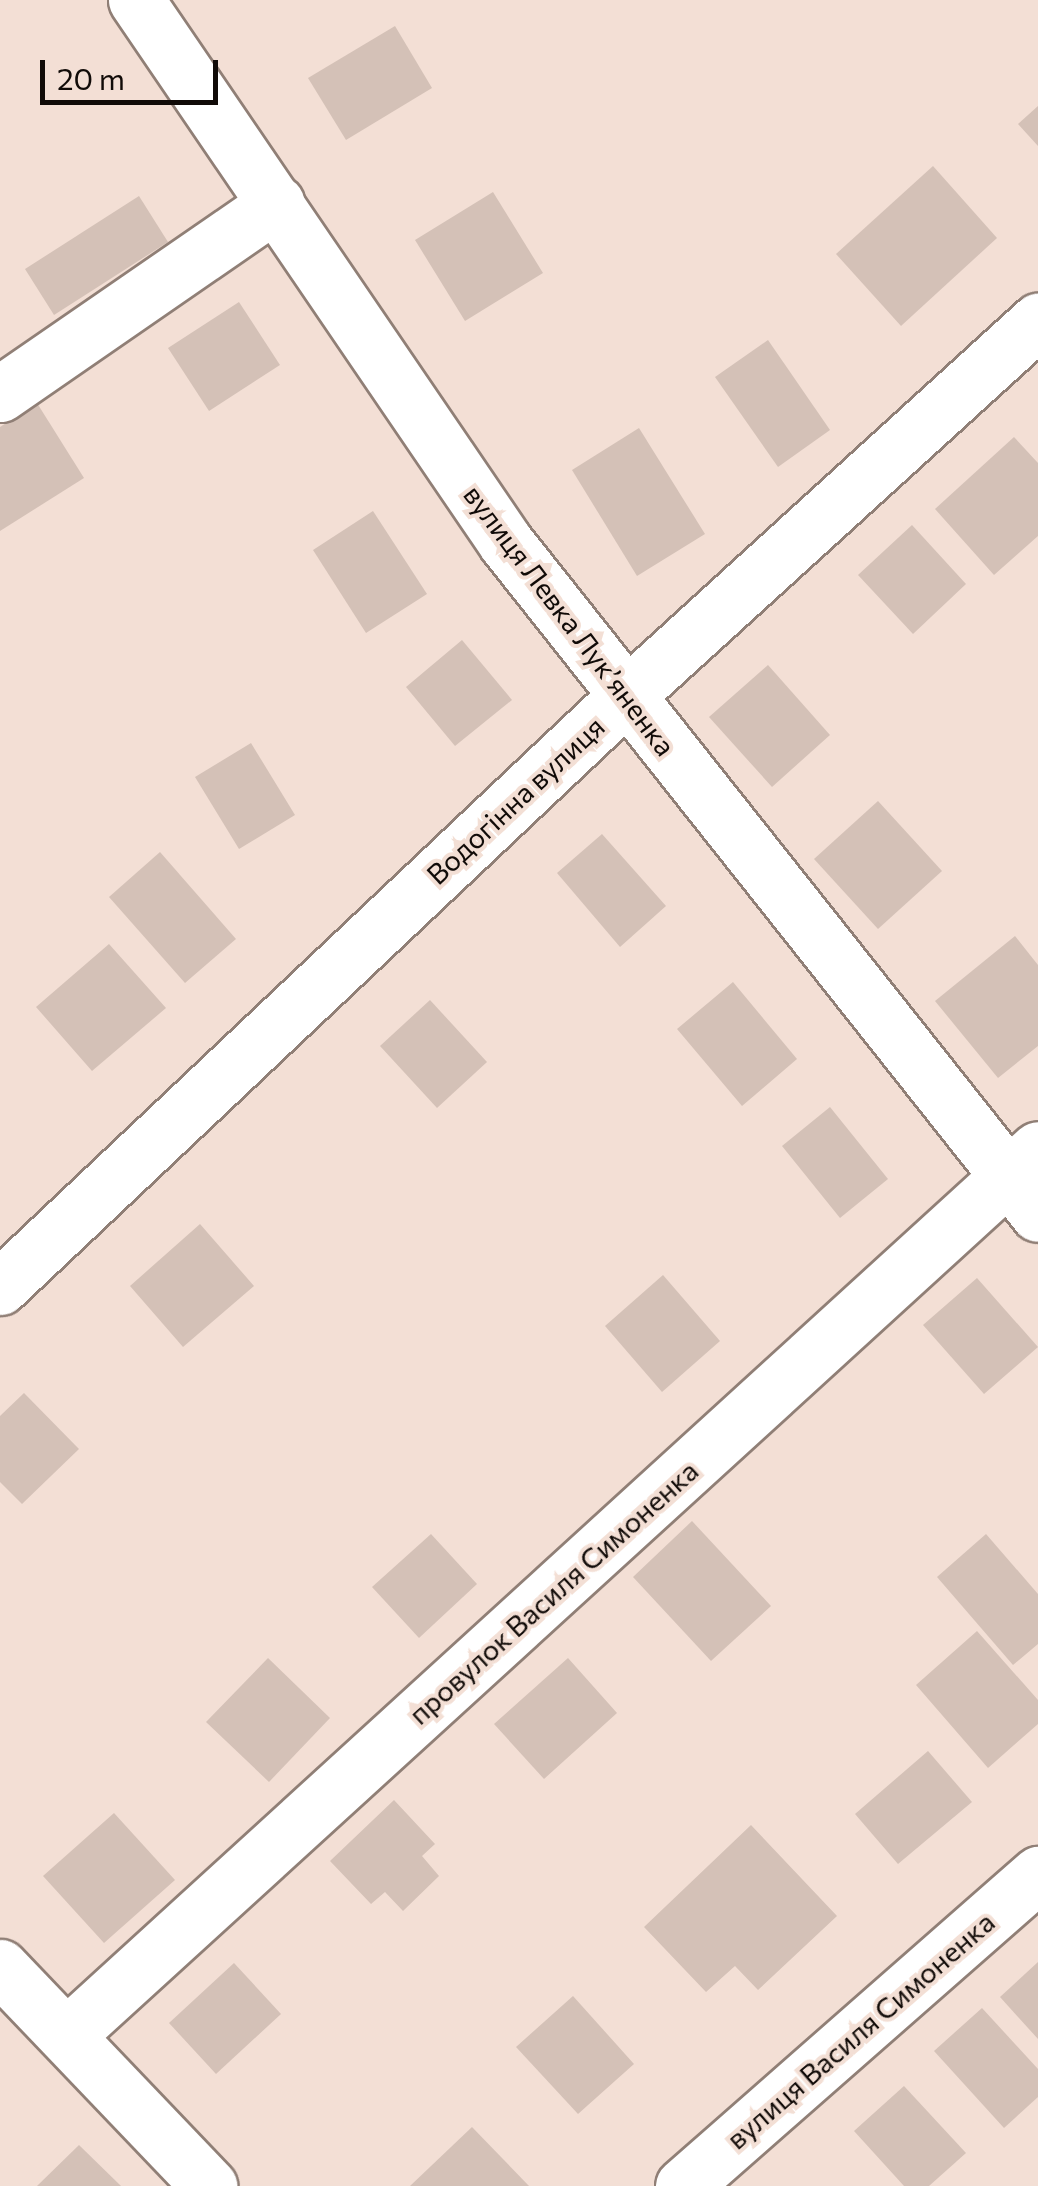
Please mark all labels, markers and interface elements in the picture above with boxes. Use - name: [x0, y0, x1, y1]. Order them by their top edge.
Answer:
- scale bar: [45, 40, 222, 102]
- text: 20 m: [57, 59, 125, 96]
- street label: вулиця Левка Лукʼяненка: [457, 478, 683, 762]
- street label: Водогінна вулиця: [419, 709, 611, 891]
- street label: провулок Василя Симоненка: [402, 1453, 704, 1731]
- street label: вулиця Василя Симоненка: [719, 1905, 1001, 2155]

